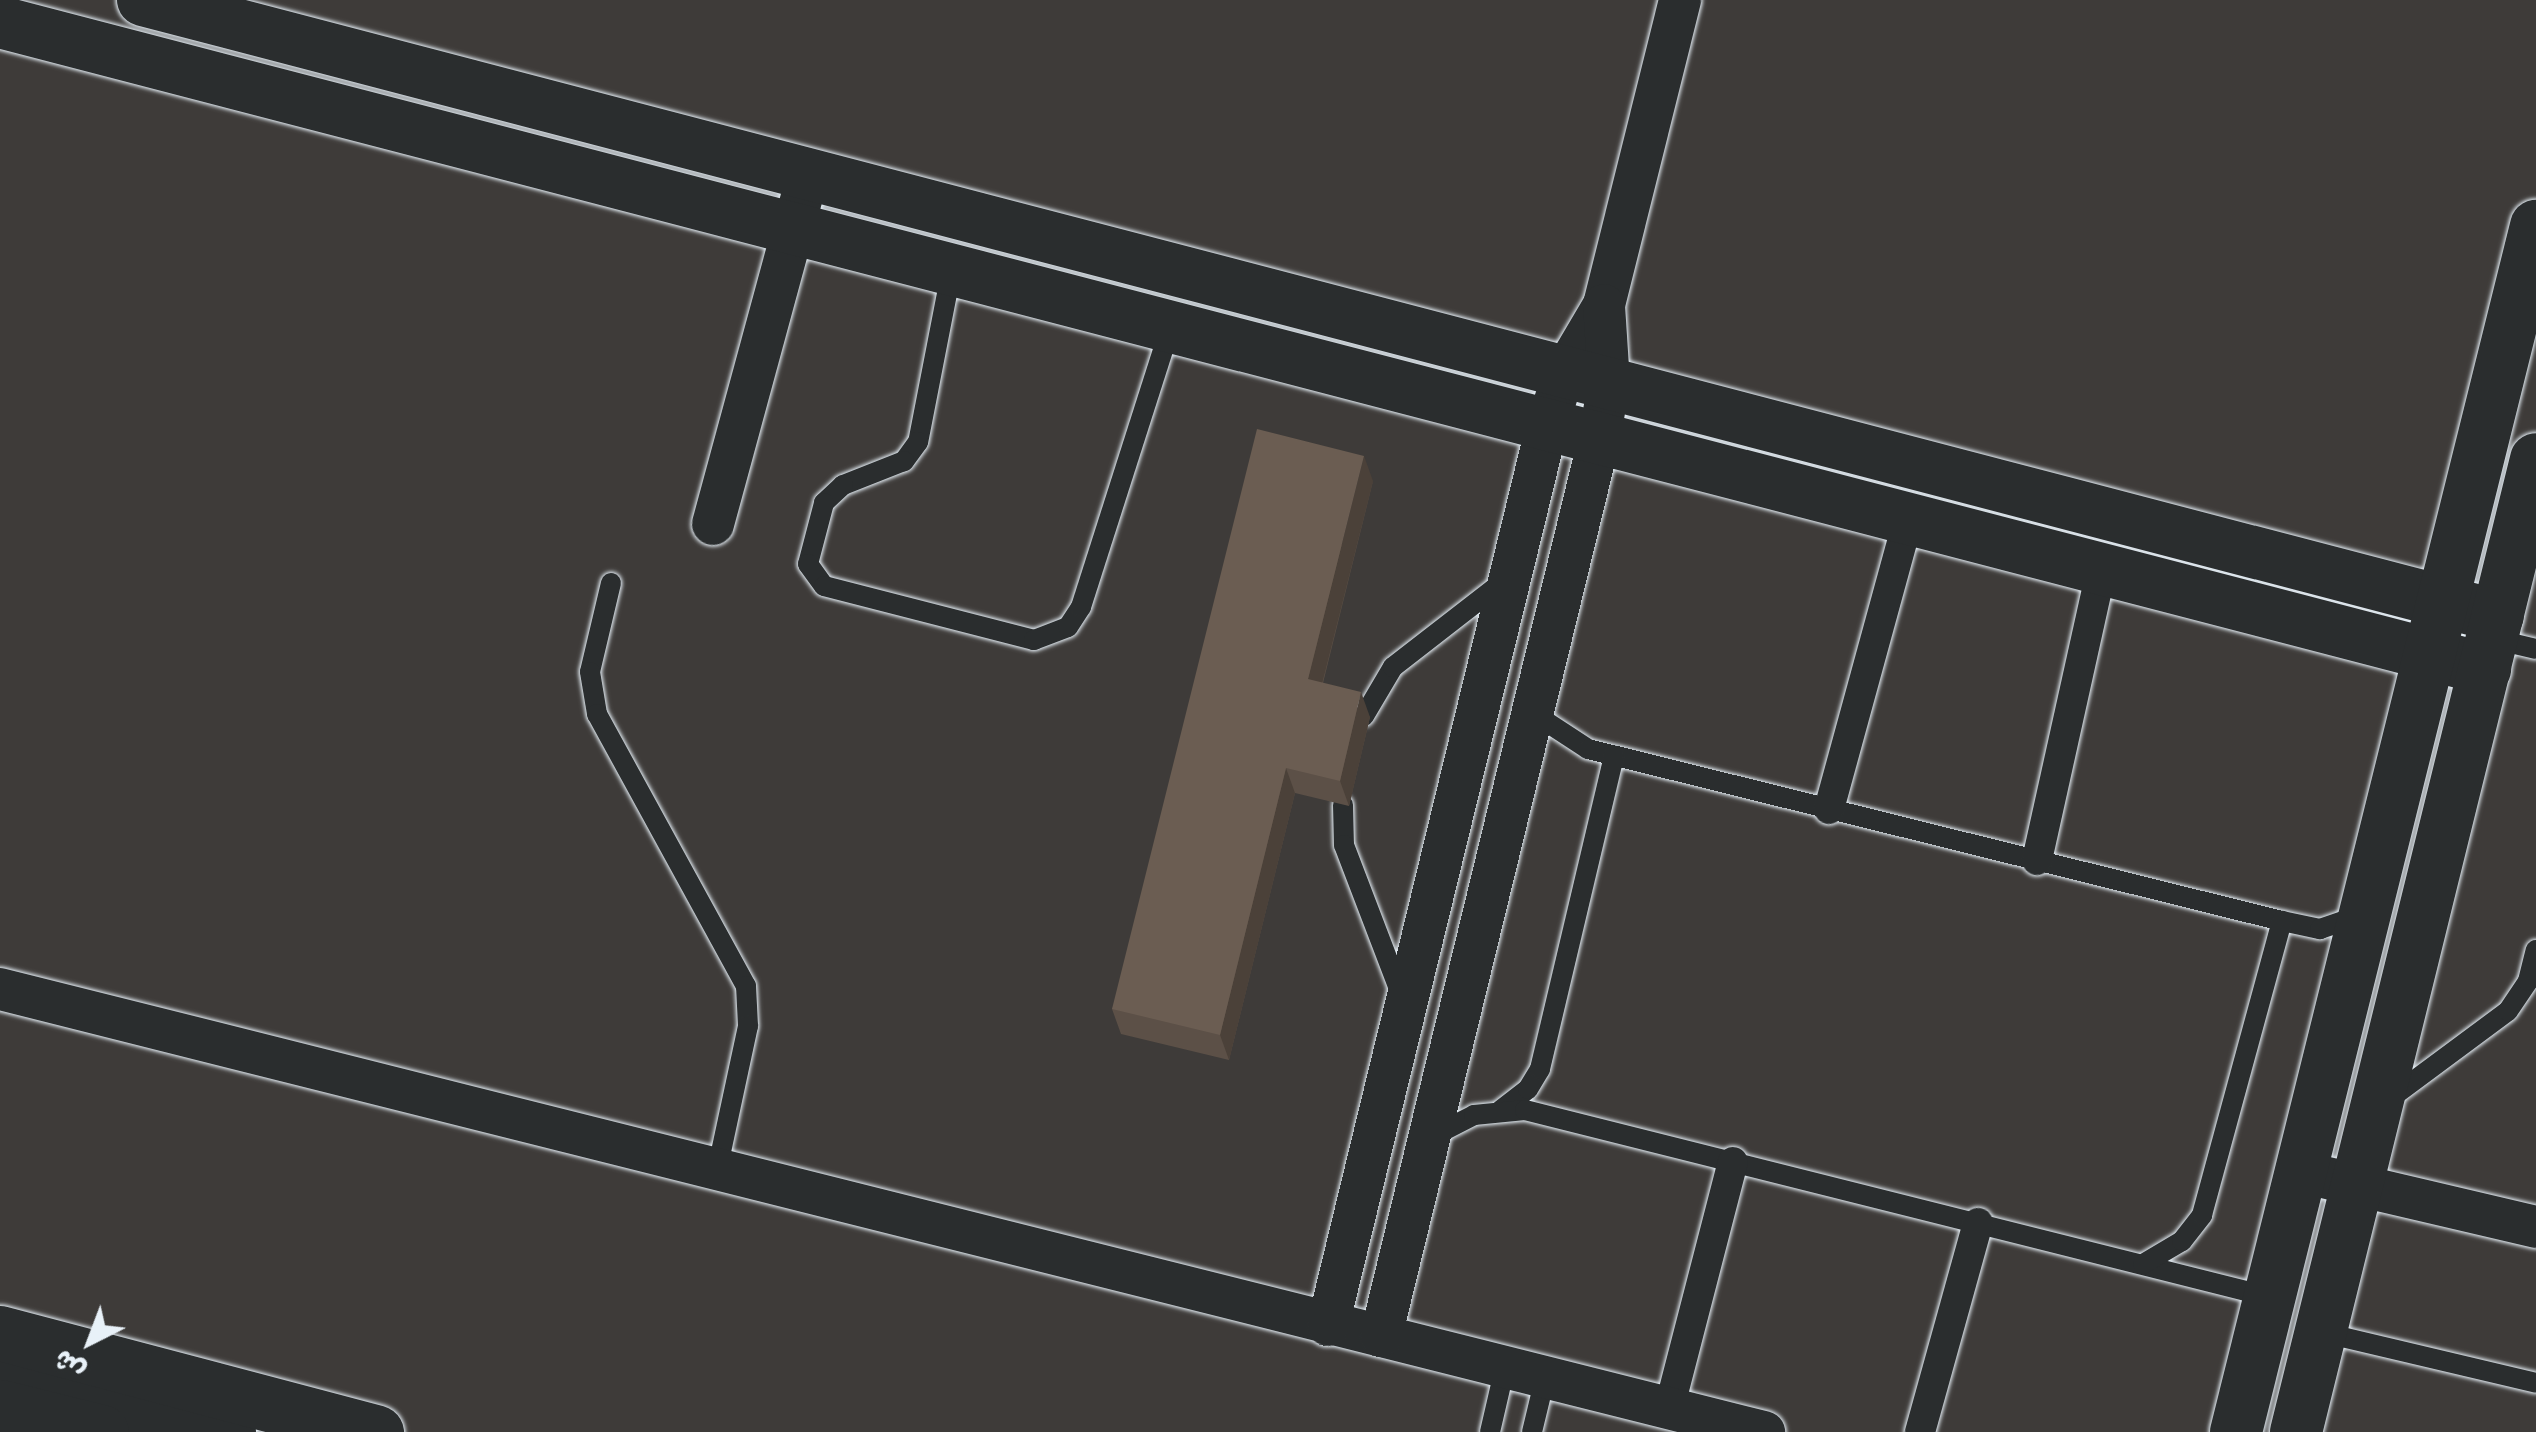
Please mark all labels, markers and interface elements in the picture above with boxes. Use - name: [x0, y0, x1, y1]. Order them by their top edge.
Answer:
- north arrow: [40, 1292, 140, 1392]
- text: ش: [46, 1341, 93, 1388]

